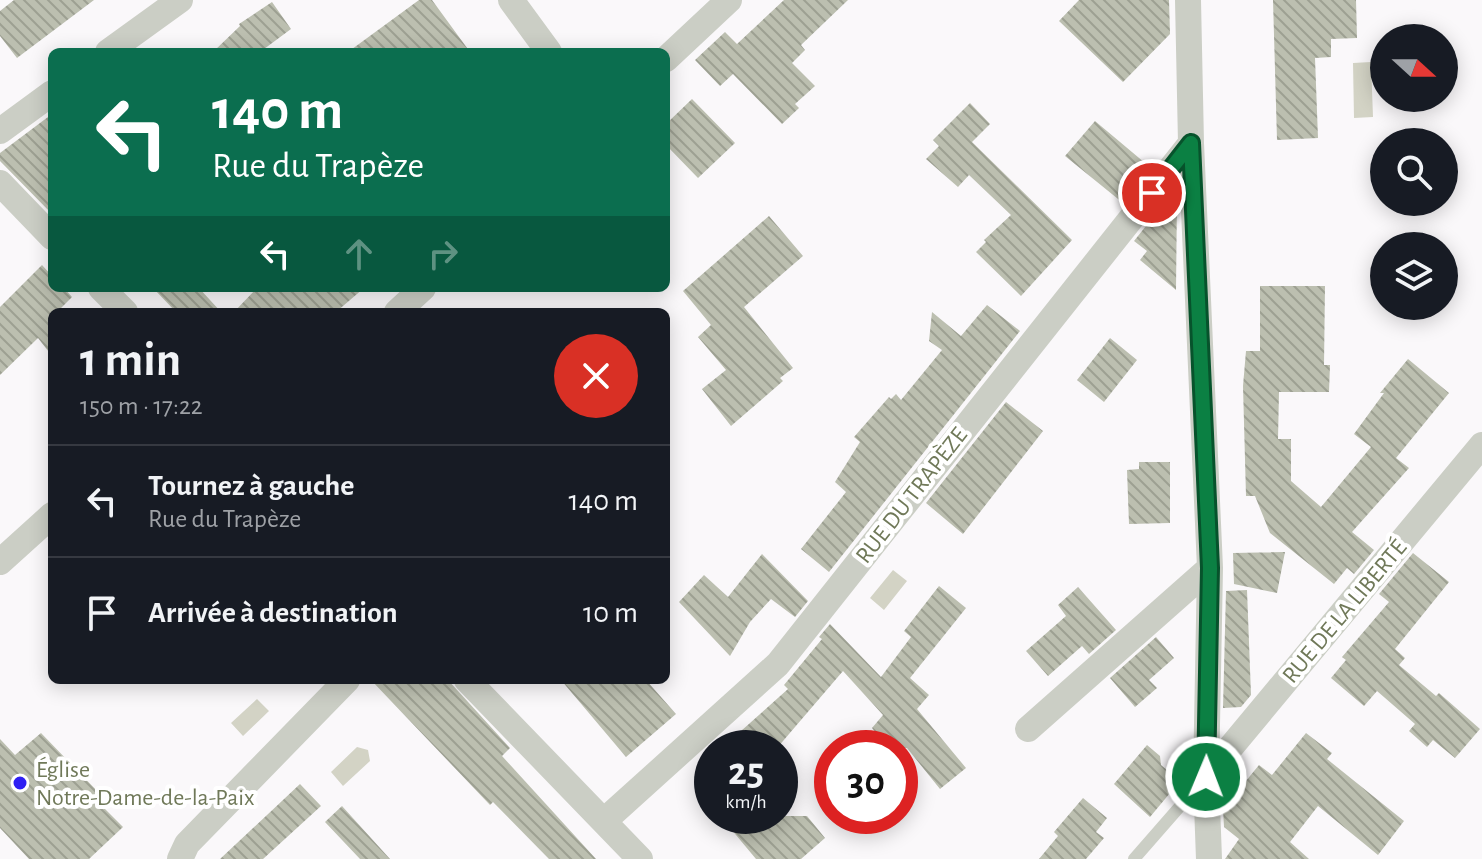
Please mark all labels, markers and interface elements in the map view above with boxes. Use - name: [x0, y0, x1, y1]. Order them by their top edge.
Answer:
- north arrow: [1370, 24, 1458, 112]
- map controls: [1370, 24, 1458, 320]
- icon: left: [80, 80, 184, 184]
- text: 140 m: [212, 83, 343, 139]
- button: search: [1370, 128, 1458, 216]
- text: Rue du Trapèze: [212, 148, 424, 184]
- pin: [1118, 159, 1186, 227]
- icon: arrive: [1130, 171, 1174, 215]
- icon: left: [253, 232, 297, 276]
- icon: ahead: [337, 232, 381, 276]
- icon: right: [421, 232, 465, 276]
- button: layers: [1370, 232, 1458, 320]
- button: close: [554, 334, 638, 418]
- text: 1 min: [80, 337, 181, 385]
- text: 150 m · 17:22: [80, 393, 203, 419]
- street label: RUE DU TRAPÈZE: [850, 422, 972, 568]
- text: Tournez à gauche: [148, 471, 355, 501]
- icon: left: [80, 479, 124, 523]
- text: 140 m: [568, 486, 638, 516]
- text: Rue du Trapèze: [148, 506, 301, 532]
- street label: RUE DE LA LIBERTÉ: [1277, 534, 1412, 688]
- icon: arrive: [80, 591, 124, 635]
- text: Arrivée à destination: [148, 598, 398, 628]
- text: 10 m: [583, 598, 638, 628]
- speed limit sign: 30: [814, 730, 918, 834]
- position arrow: [1164, 735, 1248, 819]
- text: 25: [728, 752, 764, 792]
- place label: Église Notre-Dame-de-la-Paix: [36, 756, 255, 810]
- marker: Église Notre-Dame-de-la-Paix: [11, 774, 29, 792]
- text: km/h: [725, 792, 767, 812]

